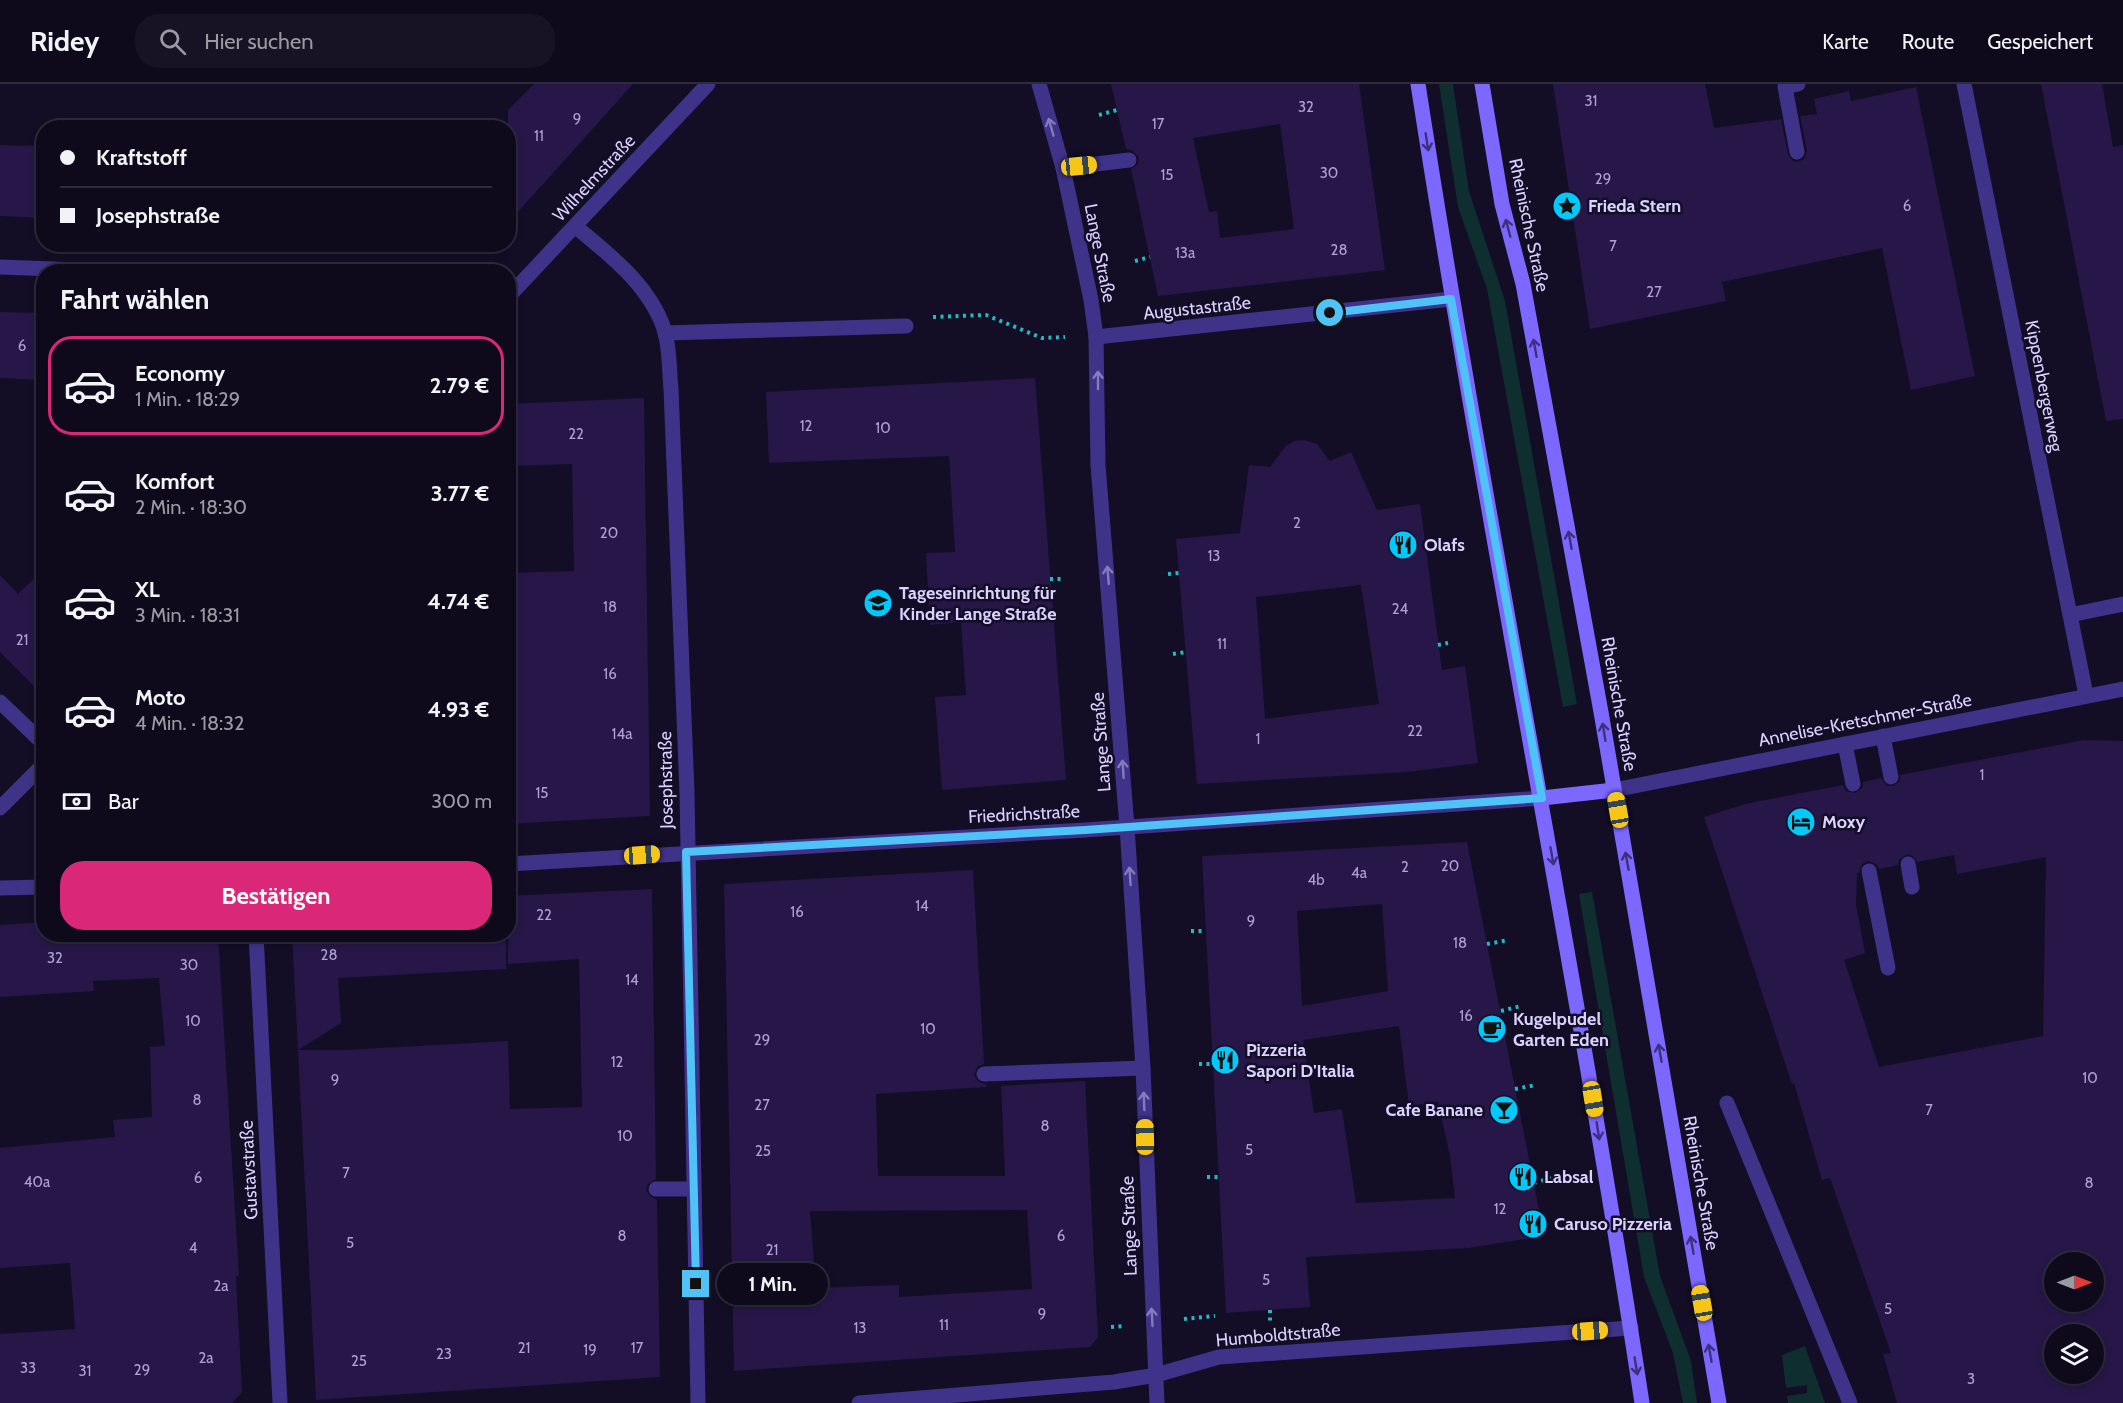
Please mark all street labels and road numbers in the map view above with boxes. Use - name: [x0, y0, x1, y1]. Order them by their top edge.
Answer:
- street label: Wilhelmstraße: [548, 130, 640, 226]
- street label: Rheinische Straße: [1504, 156, 1554, 294]
- street label: Lange Straße: [1080, 202, 1120, 304]
- street label: Augustastraße: [1142, 291, 1252, 325]
- street label: Kippenbergerweg: [2020, 318, 2068, 455]
- street label: Rheinische Straße: [1596, 635, 1642, 773]
- street label: Annelise-Kretschmer-Straße: [1756, 689, 1974, 751]
- street label: Lange Straße: [1087, 691, 1115, 793]
- street label: Josephstraße: [654, 731, 678, 830]
- street label: Friedrichstraße: [968, 800, 1080, 828]
- street label: Rheinische Straße: [1678, 1114, 1724, 1252]
- street label: Gustavstraße: [235, 1120, 263, 1220]
- street label: Lange Straße: [1116, 1176, 1142, 1276]
- street label: Humboldtstraße: [1215, 1319, 1341, 1351]

